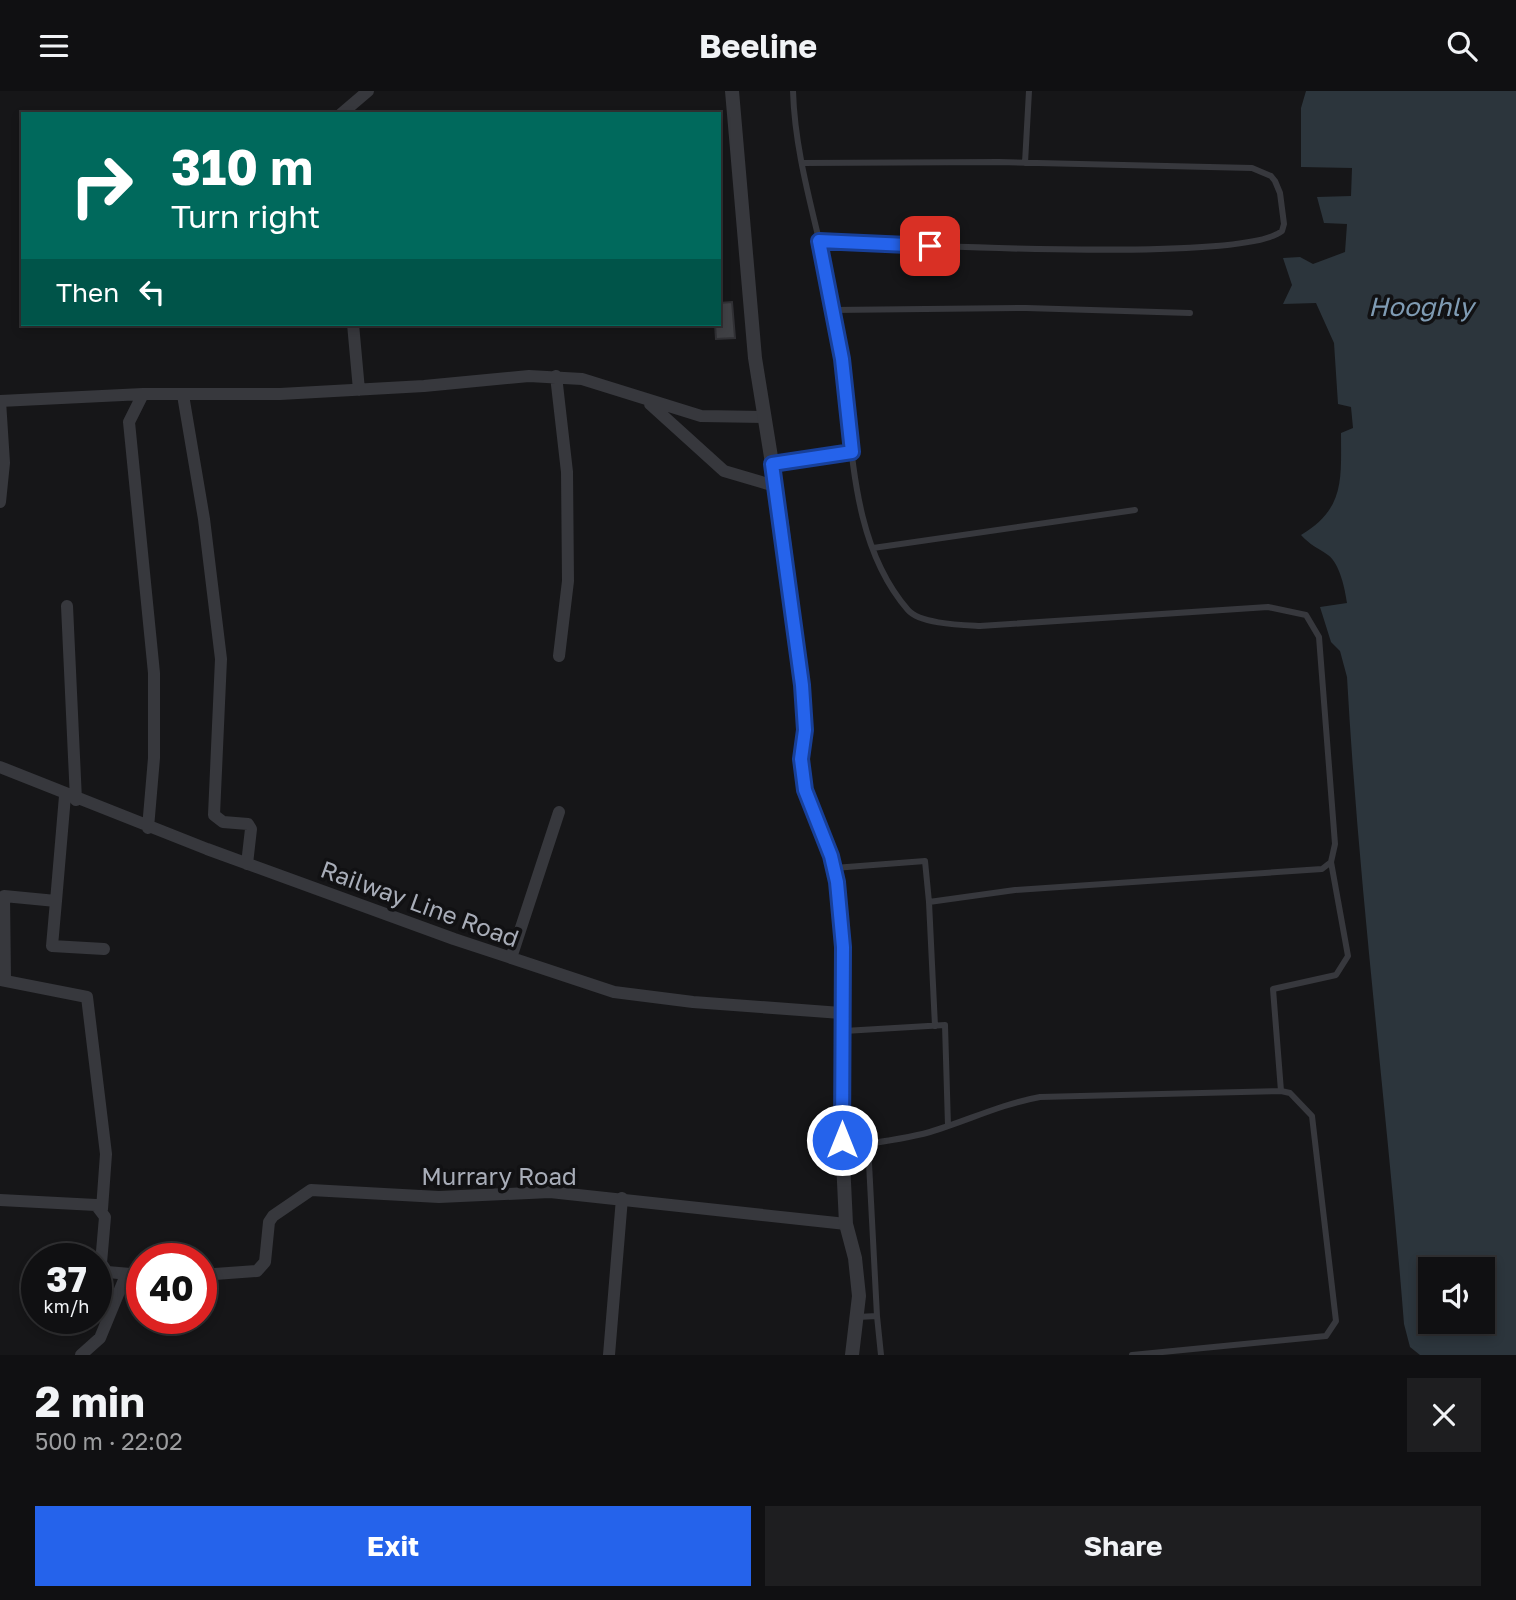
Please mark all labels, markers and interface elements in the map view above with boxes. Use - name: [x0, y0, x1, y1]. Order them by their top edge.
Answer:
- icon: menu: [35, 27, 73, 65]
- text: Beeline: [699, 27, 817, 65]
- icon: search: [1443, 27, 1481, 65]
- text: 310 m: [171, 137, 313, 196]
- icon: right: [56, 140, 147, 231]
- text: Turn right: [171, 197, 320, 235]
- pin: [900, 216, 960, 276]
- icon: arrive: [911, 227, 949, 265]
- icon: left: [133, 273, 171, 311]
- text: Then: [56, 277, 119, 308]
- water label: Hooghly: [1368, 291, 1477, 322]
- street label: Railway Line Road: [317, 854, 523, 952]
- position arrow: [805, 1103, 879, 1177]
- street label: Murrary Road: [421, 1161, 577, 1190]
- speed limit sign: 40: [126, 1243, 217, 1334]
- map controls: [1418, 1257, 1495, 1334]
- button: sound: [1418, 1257, 1495, 1334]
- text: 37: [46, 1258, 87, 1300]
- text: km/h: [44, 1295, 89, 1317]
- text: 2 min: [35, 1376, 145, 1426]
- button: close: [1407, 1378, 1481, 1452]
- text: 500 m · 22:02: [35, 1427, 183, 1455]
- button: Exit: [35, 1506, 751, 1586]
- button: Share: [765, 1506, 1481, 1586]

